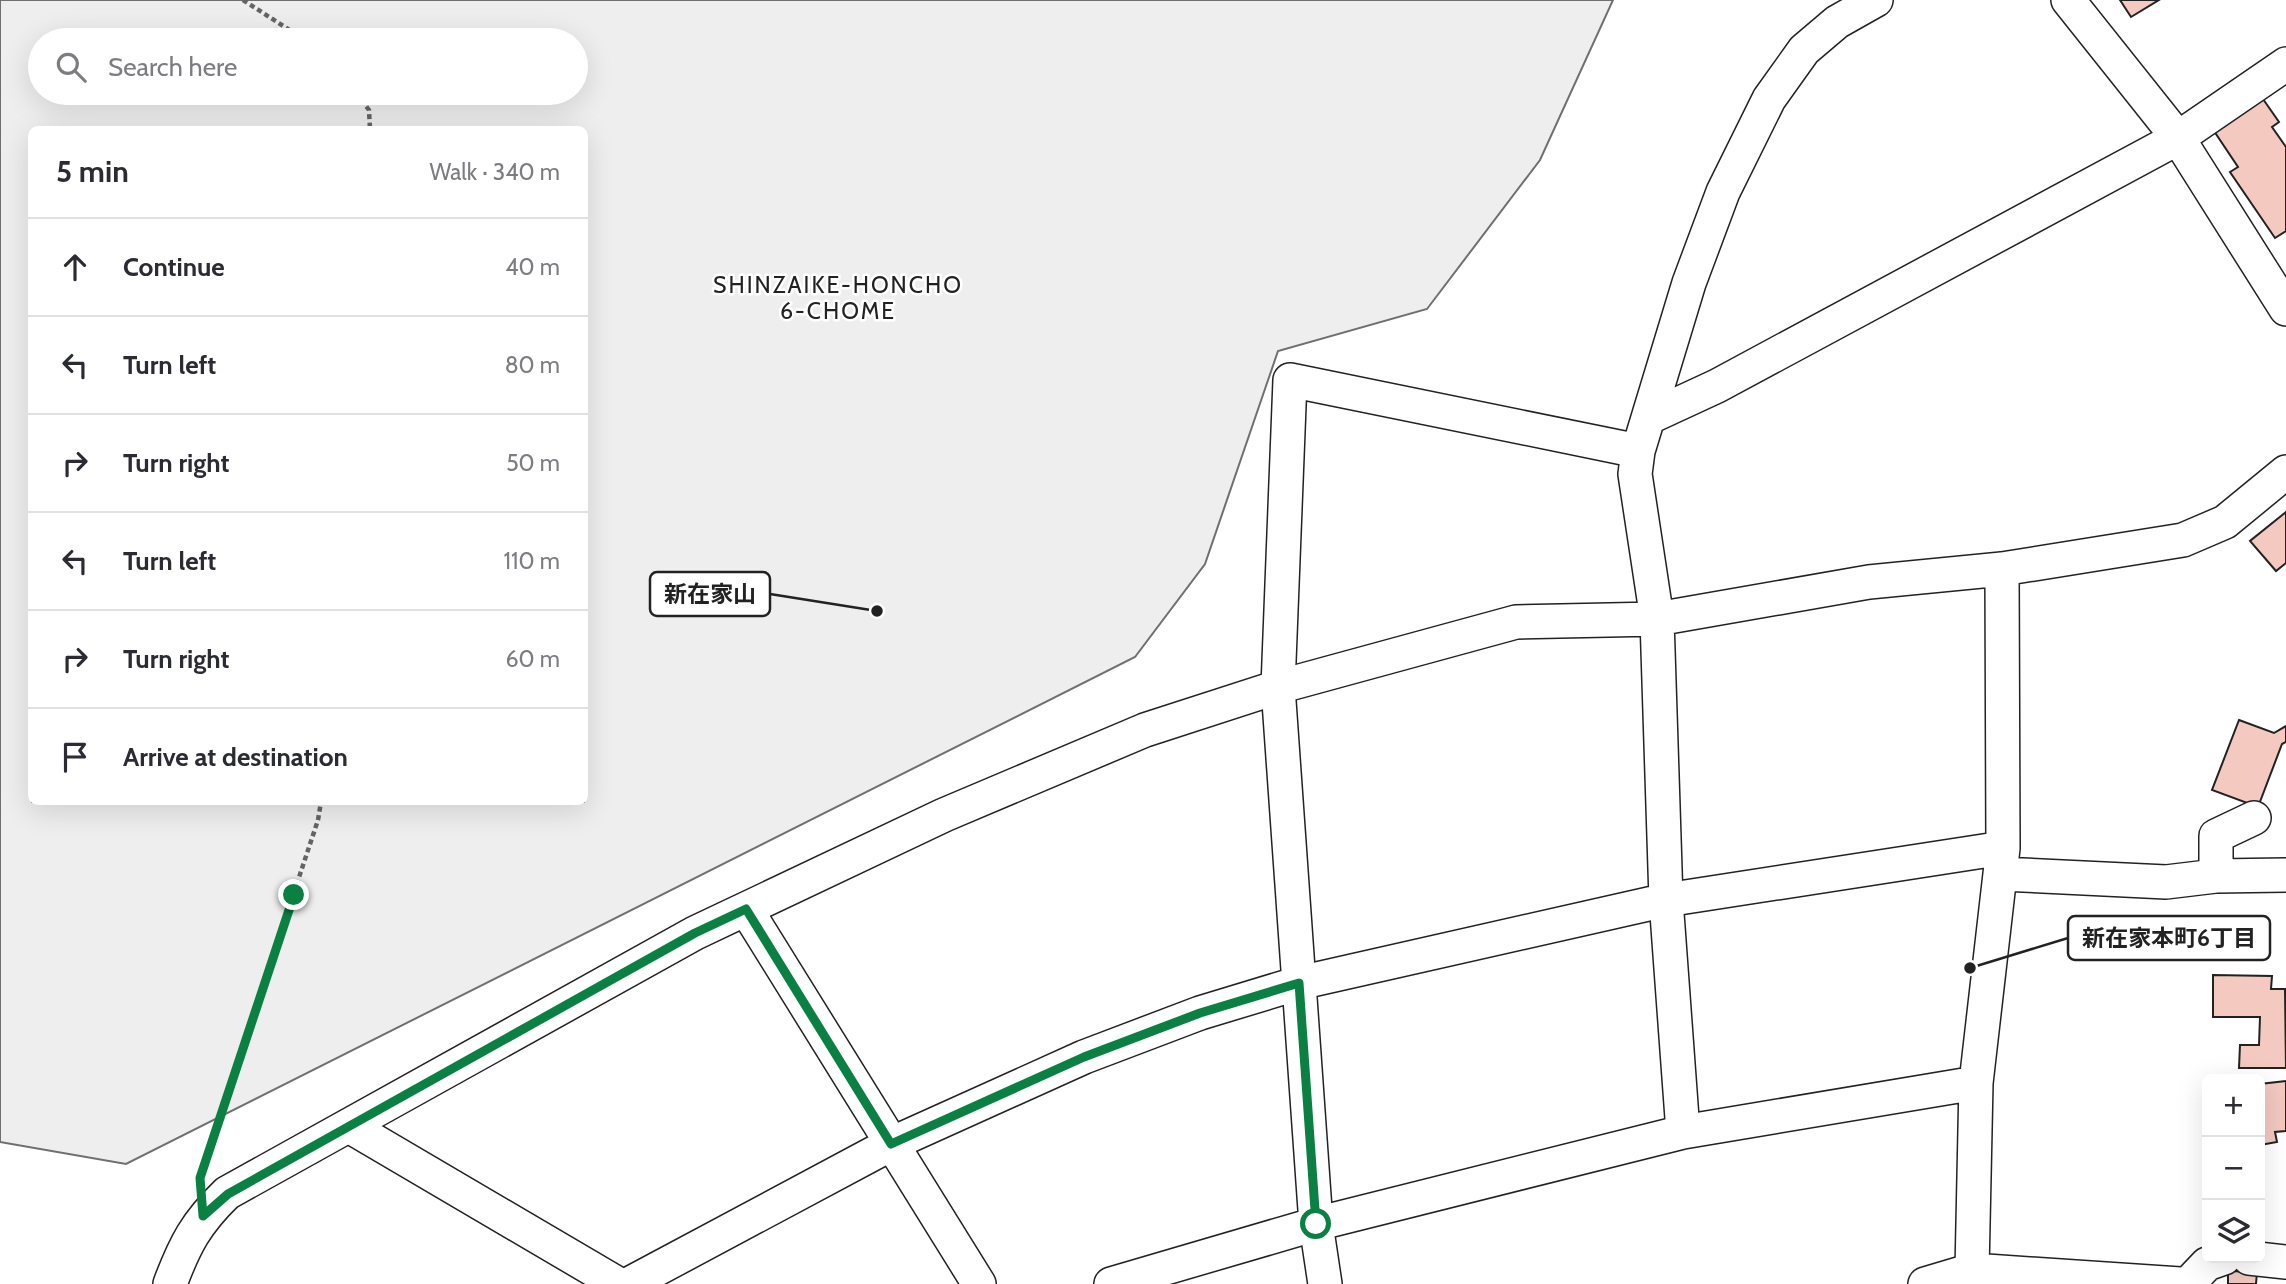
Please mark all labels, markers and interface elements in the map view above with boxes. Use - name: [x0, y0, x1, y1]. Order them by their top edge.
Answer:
- search box: [28, 28, 588, 105]
- icon: search: [52, 48, 90, 86]
- text: Search here: [108, 51, 237, 83]
- text: 5 min: [56, 153, 129, 190]
- text: Walk · 340 m: [429, 158, 560, 186]
- icon: ahead: [56, 248, 94, 286]
- text: Continue: [123, 251, 225, 283]
- text: 40 m: [505, 253, 560, 281]
- district label: SHINZAIKE-HONCHO 6-CHOME: [713, 271, 963, 325]
- icon: left: [56, 346, 94, 384]
- text: Turn left: [123, 349, 216, 381]
- text: 80 m: [505, 351, 560, 379]
- icon: right: [56, 444, 94, 482]
- text: Turn right: [123, 447, 229, 479]
- text: 50 m: [506, 449, 560, 477]
- icon: left: [56, 542, 94, 580]
- text: Turn left: [123, 545, 216, 577]
- text: 110 m: [504, 547, 560, 575]
- callout: 新在家山: [650, 572, 770, 616]
- text: 新在家山: [664, 580, 756, 608]
- icon: right: [56, 640, 94, 678]
- text: Turn right: [123, 643, 229, 675]
- text: 60 m: [506, 645, 560, 673]
- icon: arrive: [56, 738, 94, 776]
- text: Arrive at destination: [123, 741, 348, 773]
- route end: [278, 879, 309, 910]
- callout: 新在家本町6丁目: [2068, 916, 2270, 960]
- text: 新在家本町6丁目: [2082, 924, 2256, 952]
- map controls: [2202, 1074, 2265, 1263]
- button: +: [2202, 1074, 2265, 1137]
- button: −: [2202, 1137, 2265, 1200]
- button: layers: [2202, 1200, 2265, 1263]
- route start: [1300, 1208, 1331, 1239]

